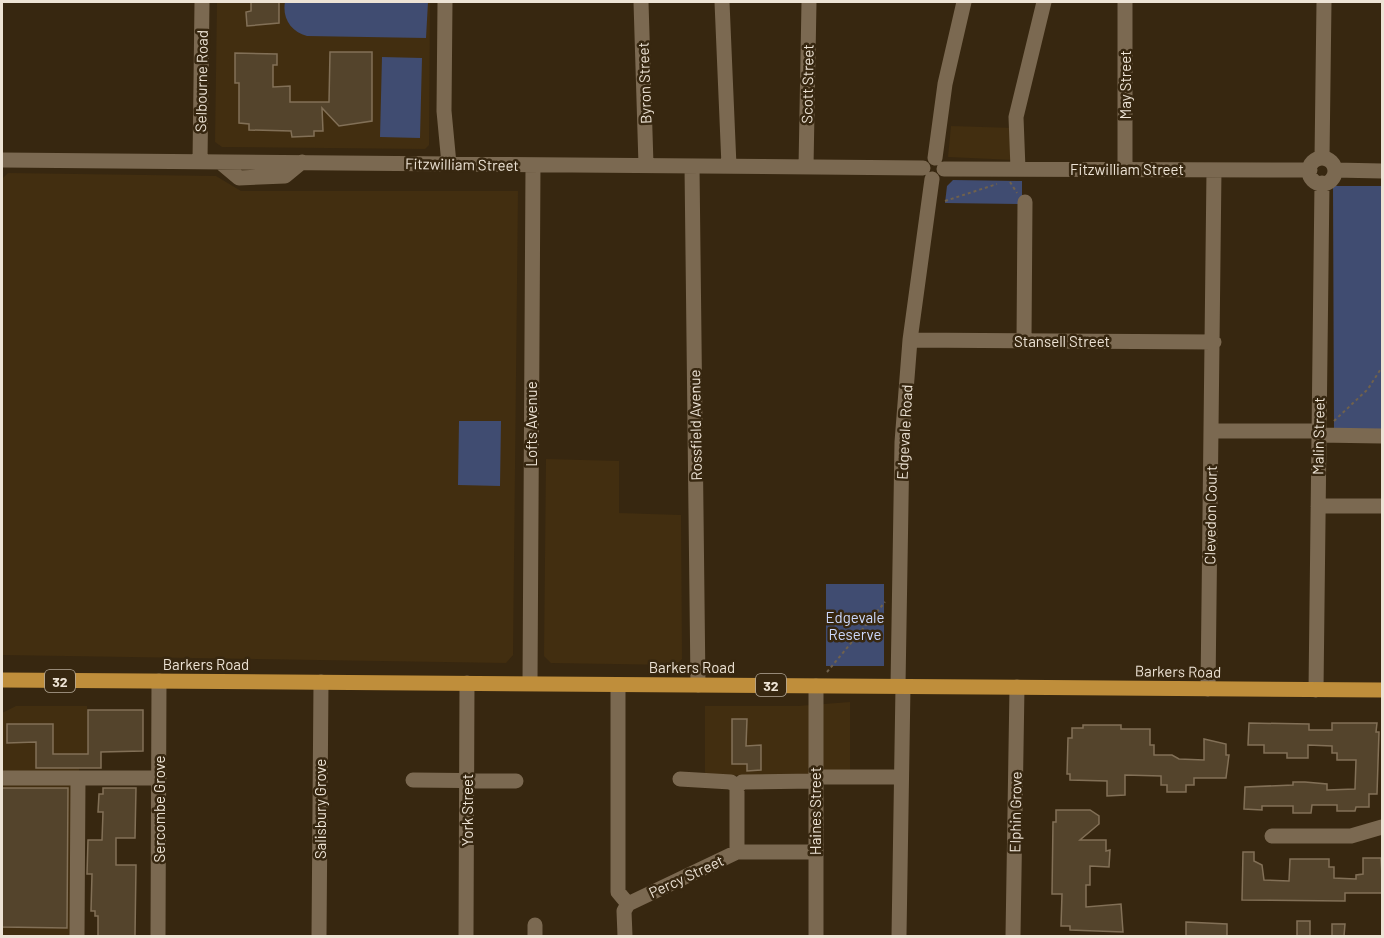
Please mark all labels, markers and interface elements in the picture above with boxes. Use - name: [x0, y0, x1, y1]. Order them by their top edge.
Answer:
- street label: Selbourne Road: [191, 30, 211, 132]
- street label: Byron Street: [634, 42, 654, 124]
- street label: Scott Street: [797, 44, 817, 124]
- street label: May Street: [1116, 50, 1134, 120]
- street label: Fitzwilliam Street: [405, 154, 519, 174]
- street label: Fitzwilliam Street: [1070, 160, 1184, 178]
- street label: Stansell Street: [1014, 332, 1110, 350]
- street label: Rossfield Avenue: [685, 369, 705, 481]
- street label: Lofts Avenue: [522, 381, 540, 467]
- street label: Edgevale Road: [893, 384, 915, 480]
- street label: Malin Street: [1308, 397, 1328, 475]
- street label: Clevedon Court: [1200, 465, 1220, 565]
- park label: Edgevale Reserve: [825, 608, 885, 643]
- street label: Barkers Road: [163, 655, 249, 673]
- street label: Barkers Road: [649, 658, 735, 676]
- street label: Barkers Road: [1135, 661, 1221, 681]
- road number: 32: [45, 670, 75, 692]
- road number: 32: [756, 674, 786, 696]
- street label: Sercombe Grove: [150, 756, 168, 862]
- street label: Salisbury Grove: [311, 759, 329, 859]
- street label: Haines Street: [806, 767, 824, 855]
- street label: Elphin Grove: [1005, 771, 1025, 853]
- street label: York Street: [458, 774, 476, 846]
- street label: Percy Street: [646, 851, 726, 901]

